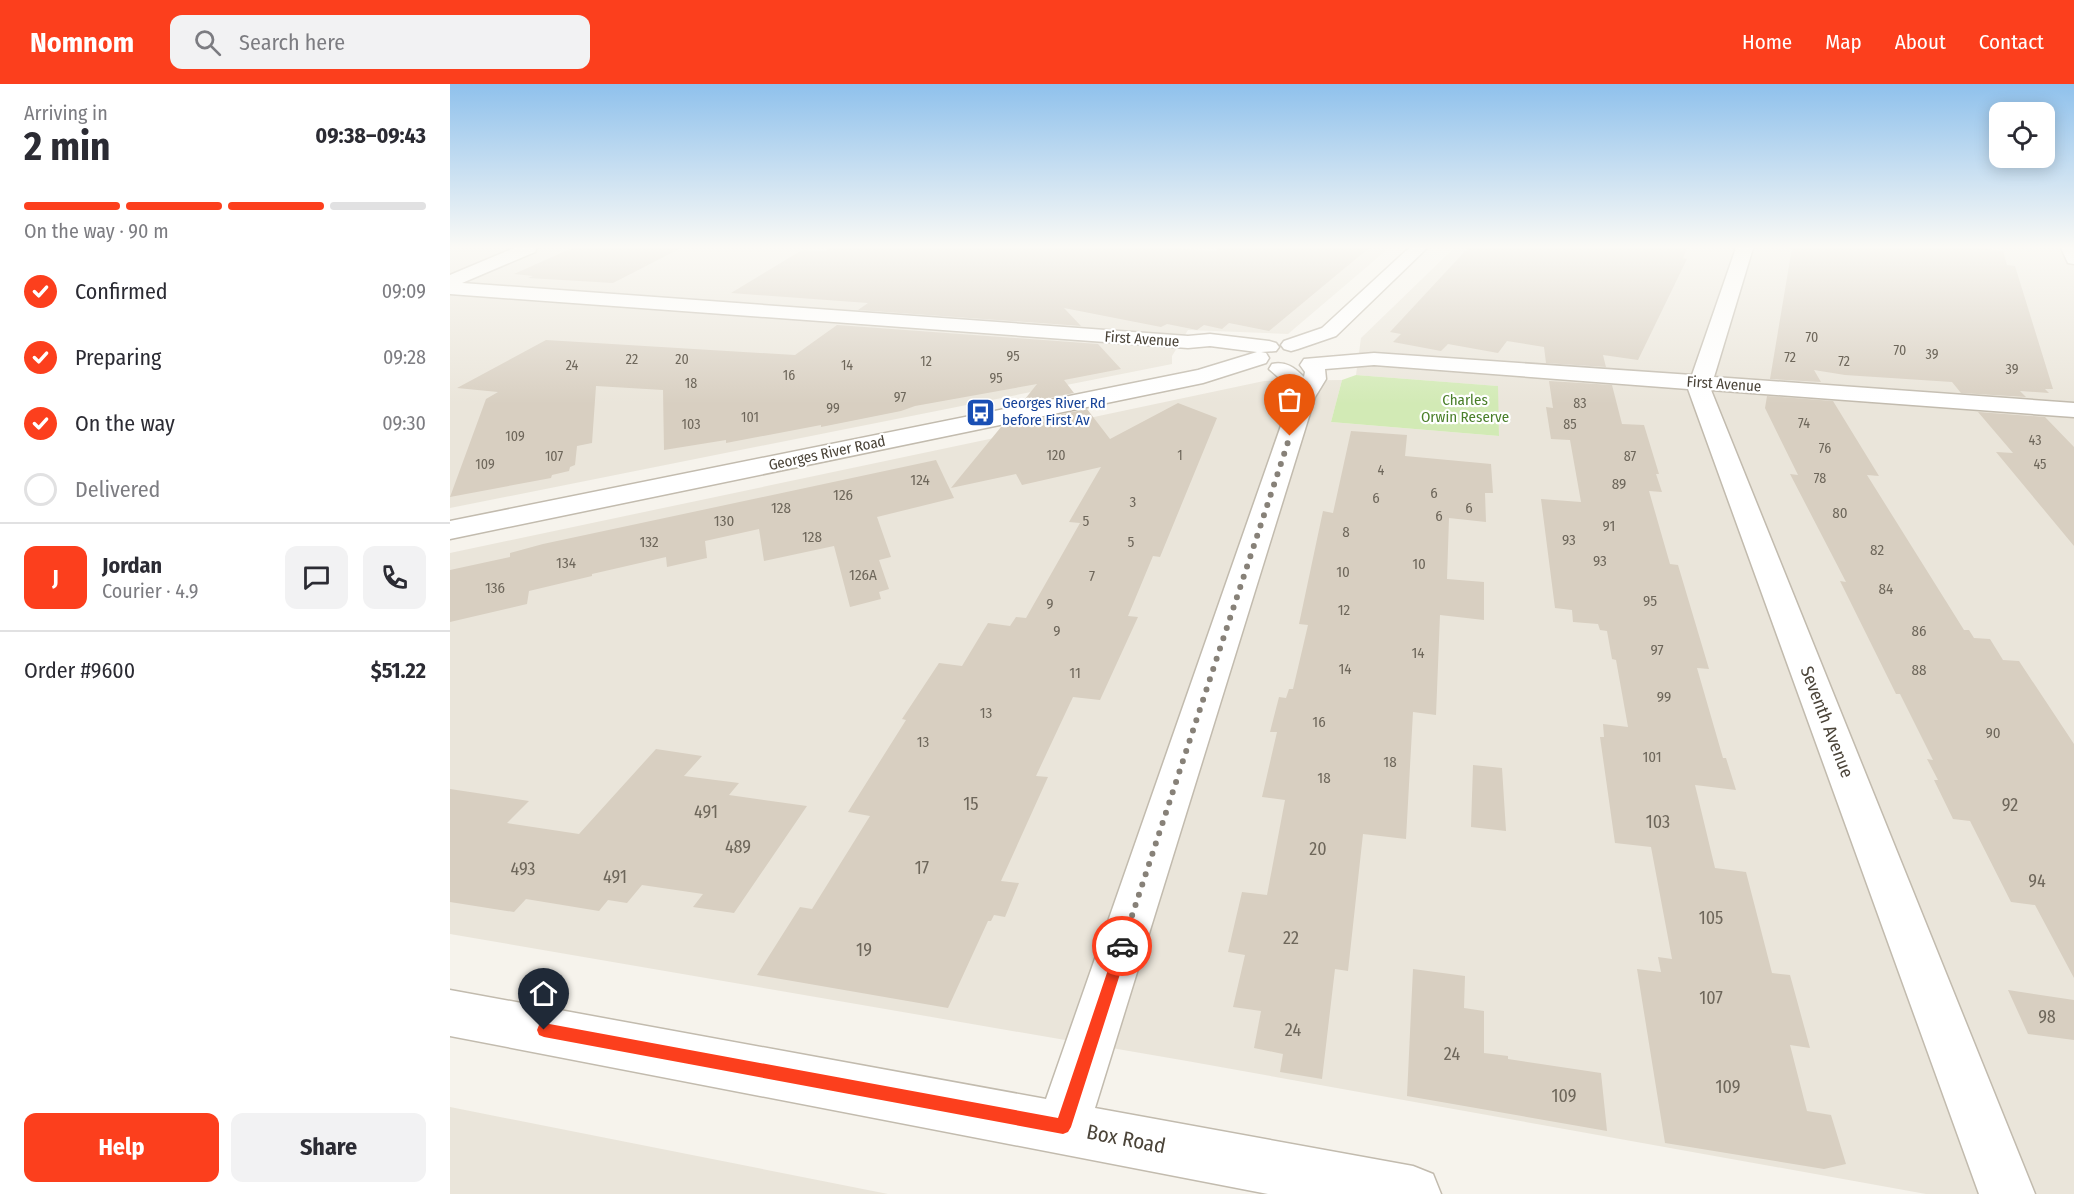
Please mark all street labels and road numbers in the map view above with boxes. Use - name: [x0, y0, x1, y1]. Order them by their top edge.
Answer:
- street label: First Avenue: [1104, 327, 1180, 351]
- street label: First Avenue: [1686, 372, 1762, 396]
- street label: Georges River Road: [767, 432, 887, 474]
- street label: Seventh Avenue: [1796, 663, 1858, 781]
- street label: Box Road: [1084, 1119, 1168, 1159]

